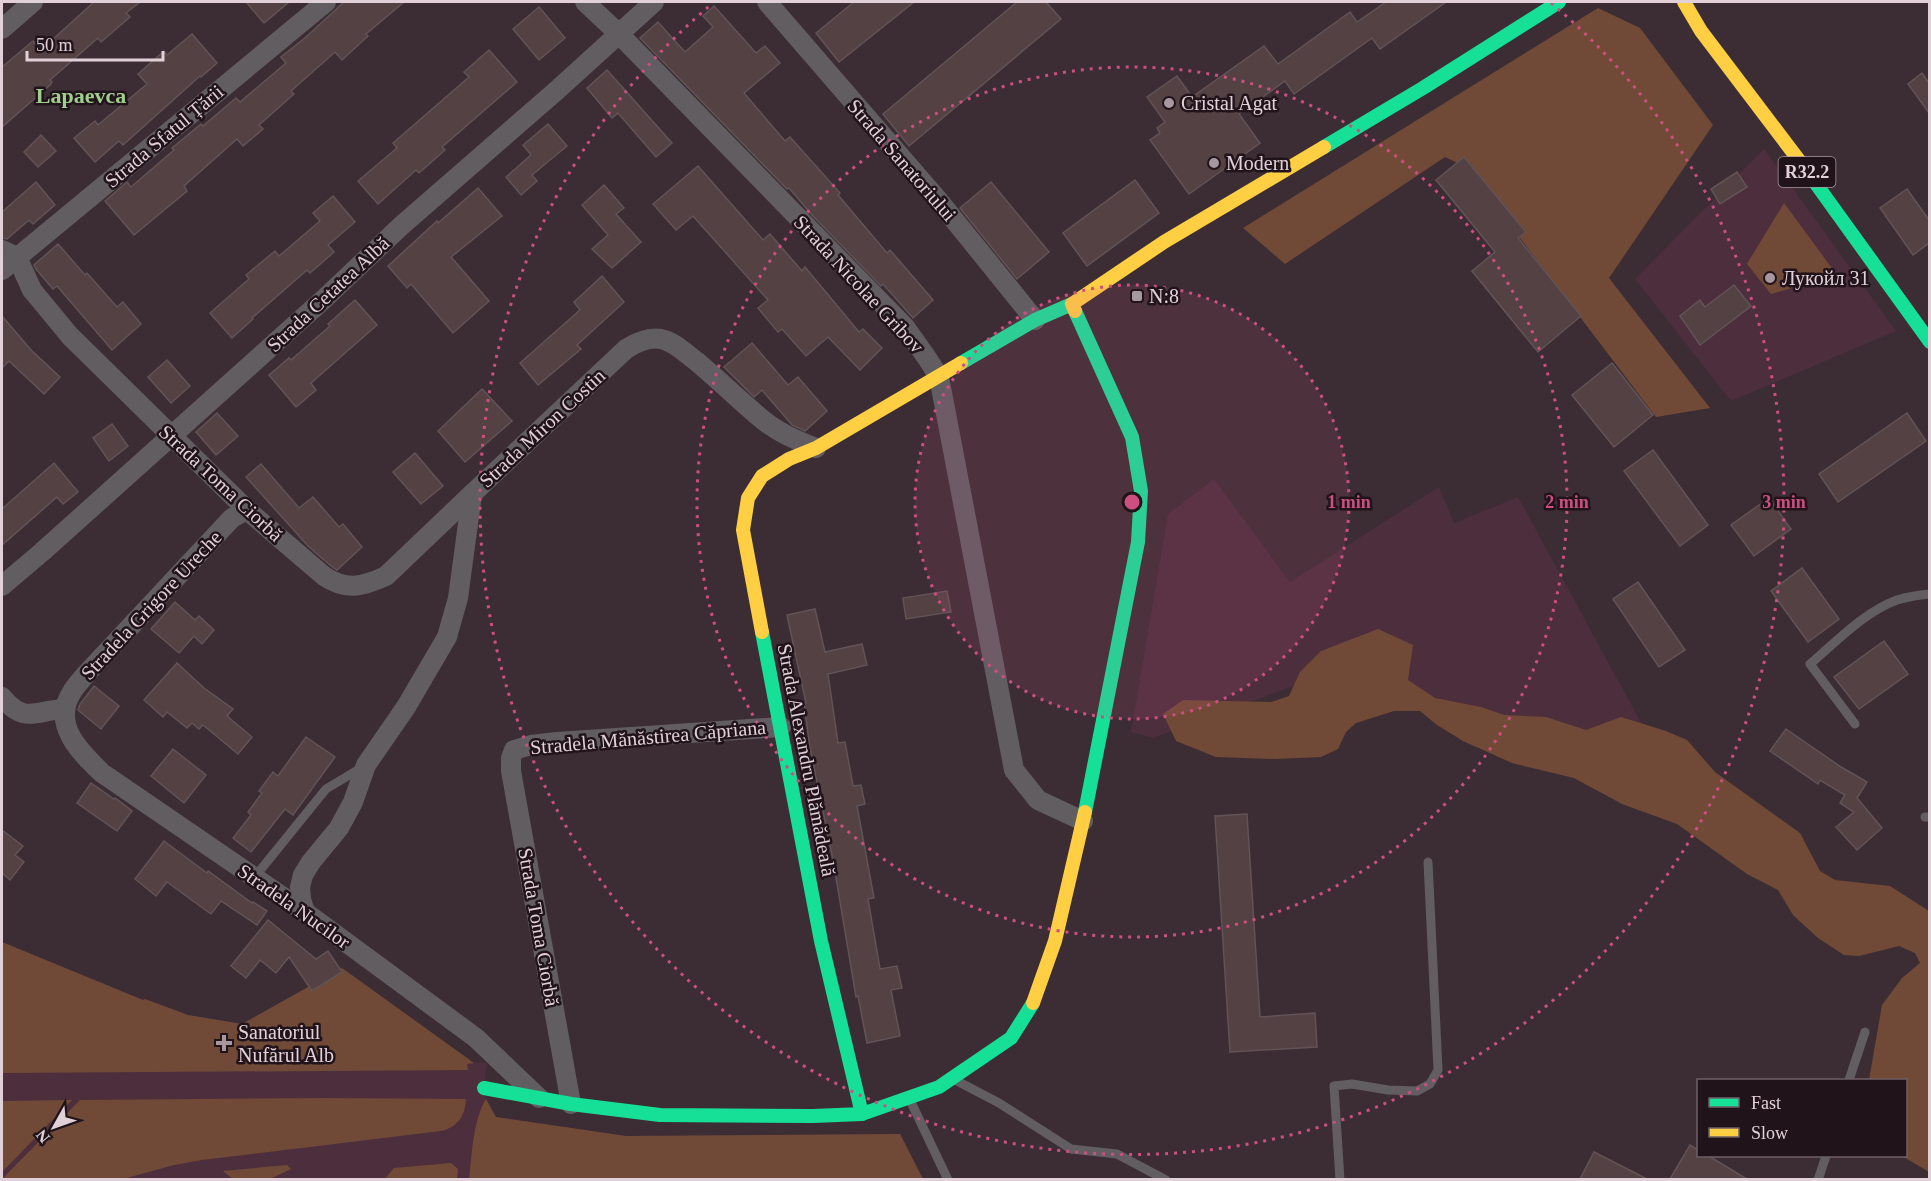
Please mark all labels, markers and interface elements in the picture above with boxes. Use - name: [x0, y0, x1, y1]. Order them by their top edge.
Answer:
- scale bar: [27, 24, 164, 62]
- text: 50 m: [36, 35, 73, 55]
- street label: Strada Sfatul Țării: [100, 80, 229, 193]
- district label: Lapaevca: [36, 83, 126, 108]
- place label: Cristal Agat: [1181, 92, 1278, 115]
- street label: Strada Sanatoriului: [843, 95, 961, 226]
- marker: Cristal Agat: [1162, 96, 1176, 110]
- place label: Modern: [1226, 152, 1289, 174]
- marker: Modern: [1207, 156, 1221, 170]
- road number: R32.2: [1778, 157, 1836, 187]
- street label: Strada Nicolae Gribov: [790, 211, 928, 357]
- street label: Strada Cetatea Albă: [262, 232, 394, 356]
- place label: Лукойл 31: [1782, 267, 1869, 290]
- marker: Лукойл 31: [1763, 271, 1777, 285]
- place label: N:8: [1149, 285, 1179, 307]
- marker: N:8: [1130, 289, 1144, 303]
- street label: Strada Miron Costin: [475, 364, 609, 492]
- street label: Strada Toma Ciorbă: [155, 420, 287, 546]
- centre of rings: [1122, 492, 1142, 512]
- text: 1 min: [1327, 492, 1371, 512]
- text: 2 min: [1545, 492, 1589, 512]
- text: 3 min: [1762, 492, 1806, 512]
- street label: Stradela Grigore Ureche: [76, 526, 227, 685]
- street label: Strada Alexandru Plămădeală: [774, 642, 840, 878]
- street label: Stradela Mănăstirea Căpriana: [529, 716, 767, 759]
- street label: Strada Toma Ciorbă: [514, 846, 564, 1008]
- street label: Stradela Nucilor: [234, 859, 354, 953]
- place label: Sanatoriul Nufărul Alb: [238, 1021, 334, 1066]
- marker: Sanatoriul Nufărul Alb: [215, 1034, 233, 1052]
- legend: [1697, 1079, 1907, 1157]
- text: Fast: [1751, 1093, 1781, 1113]
- north arrow: [24, 1097, 84, 1157]
- text: Slow: [1751, 1123, 1788, 1143]
- text: N: [32, 1126, 53, 1146]

